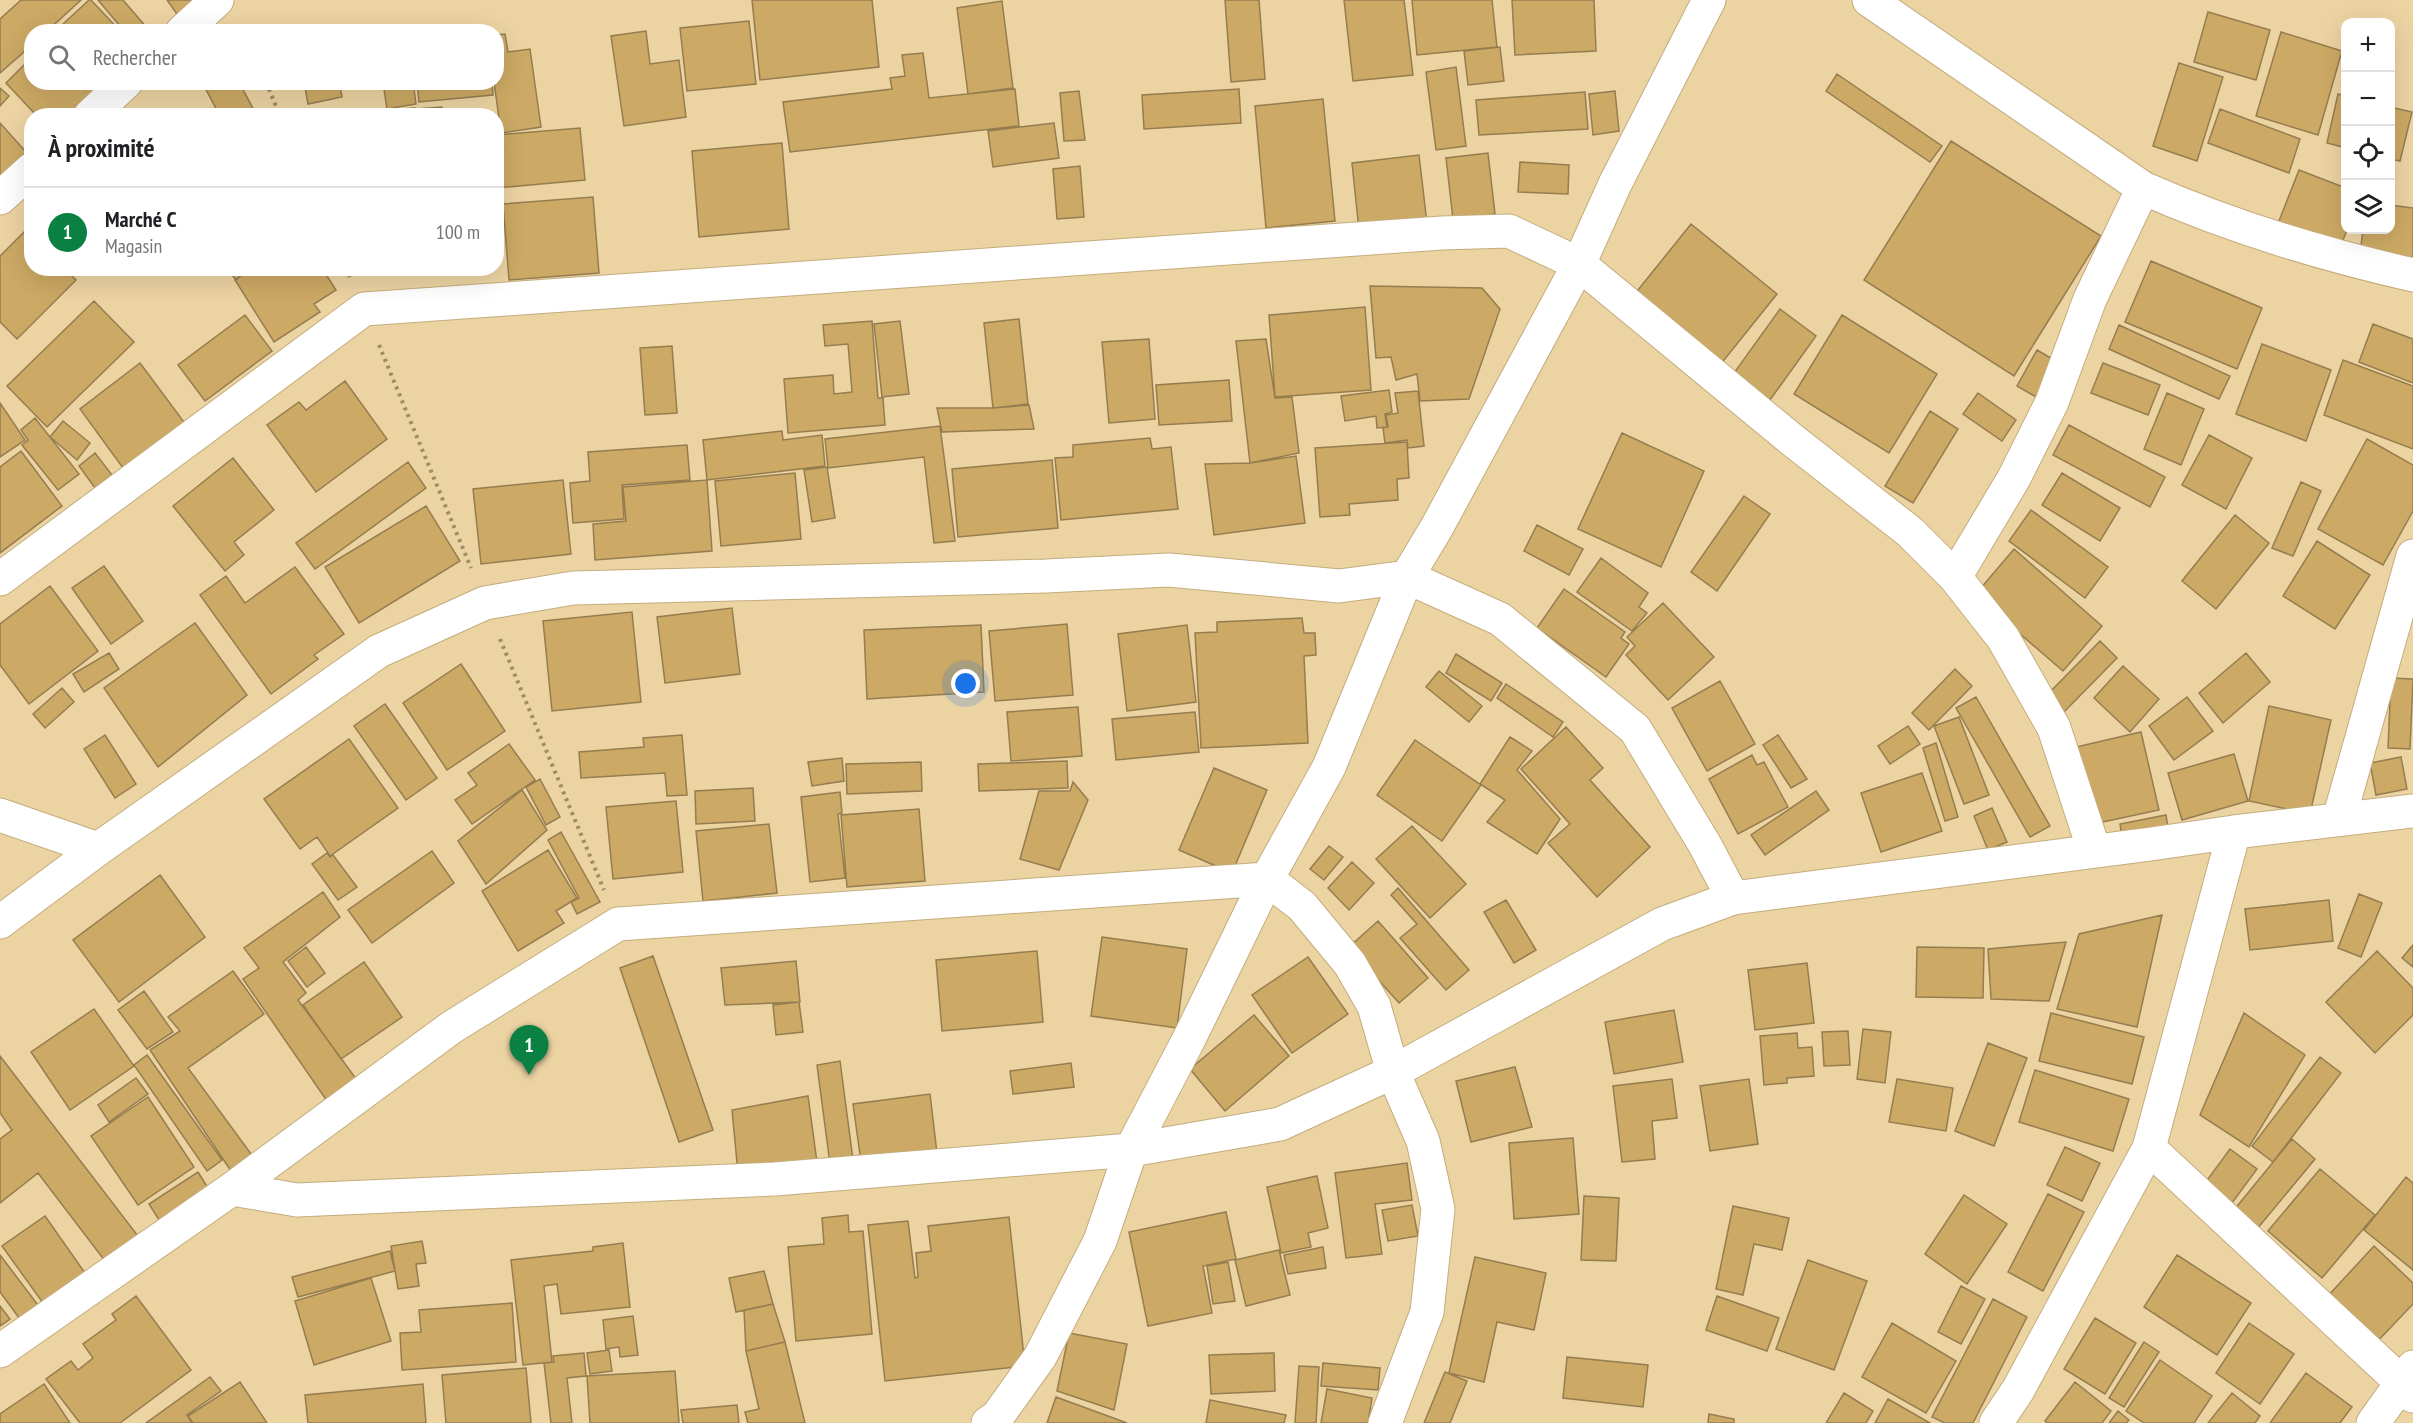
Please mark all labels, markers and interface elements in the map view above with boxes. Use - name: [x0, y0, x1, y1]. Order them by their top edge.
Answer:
- map controls: [2341, 18, 2395, 234]
- button: +: [2341, 18, 2395, 72]
- search box: [24, 24, 504, 90]
- icon: search: [45, 41, 78, 74]
- text: Rechercher: [93, 43, 177, 71]
- button: −: [2341, 72, 2395, 126]
- button: locate: [2341, 126, 2395, 180]
- text: À proximité: [48, 131, 155, 164]
- button: layers: [2341, 180, 2395, 234]
- text: Marché C: [105, 205, 176, 233]
- text: 1: [63, 219, 72, 245]
- text: 100 m: [436, 219, 480, 245]
- text: Magasin: [105, 233, 162, 259]
- your location: [951, 669, 980, 698]
- pin: 1: [510, 1026, 548, 1075]

